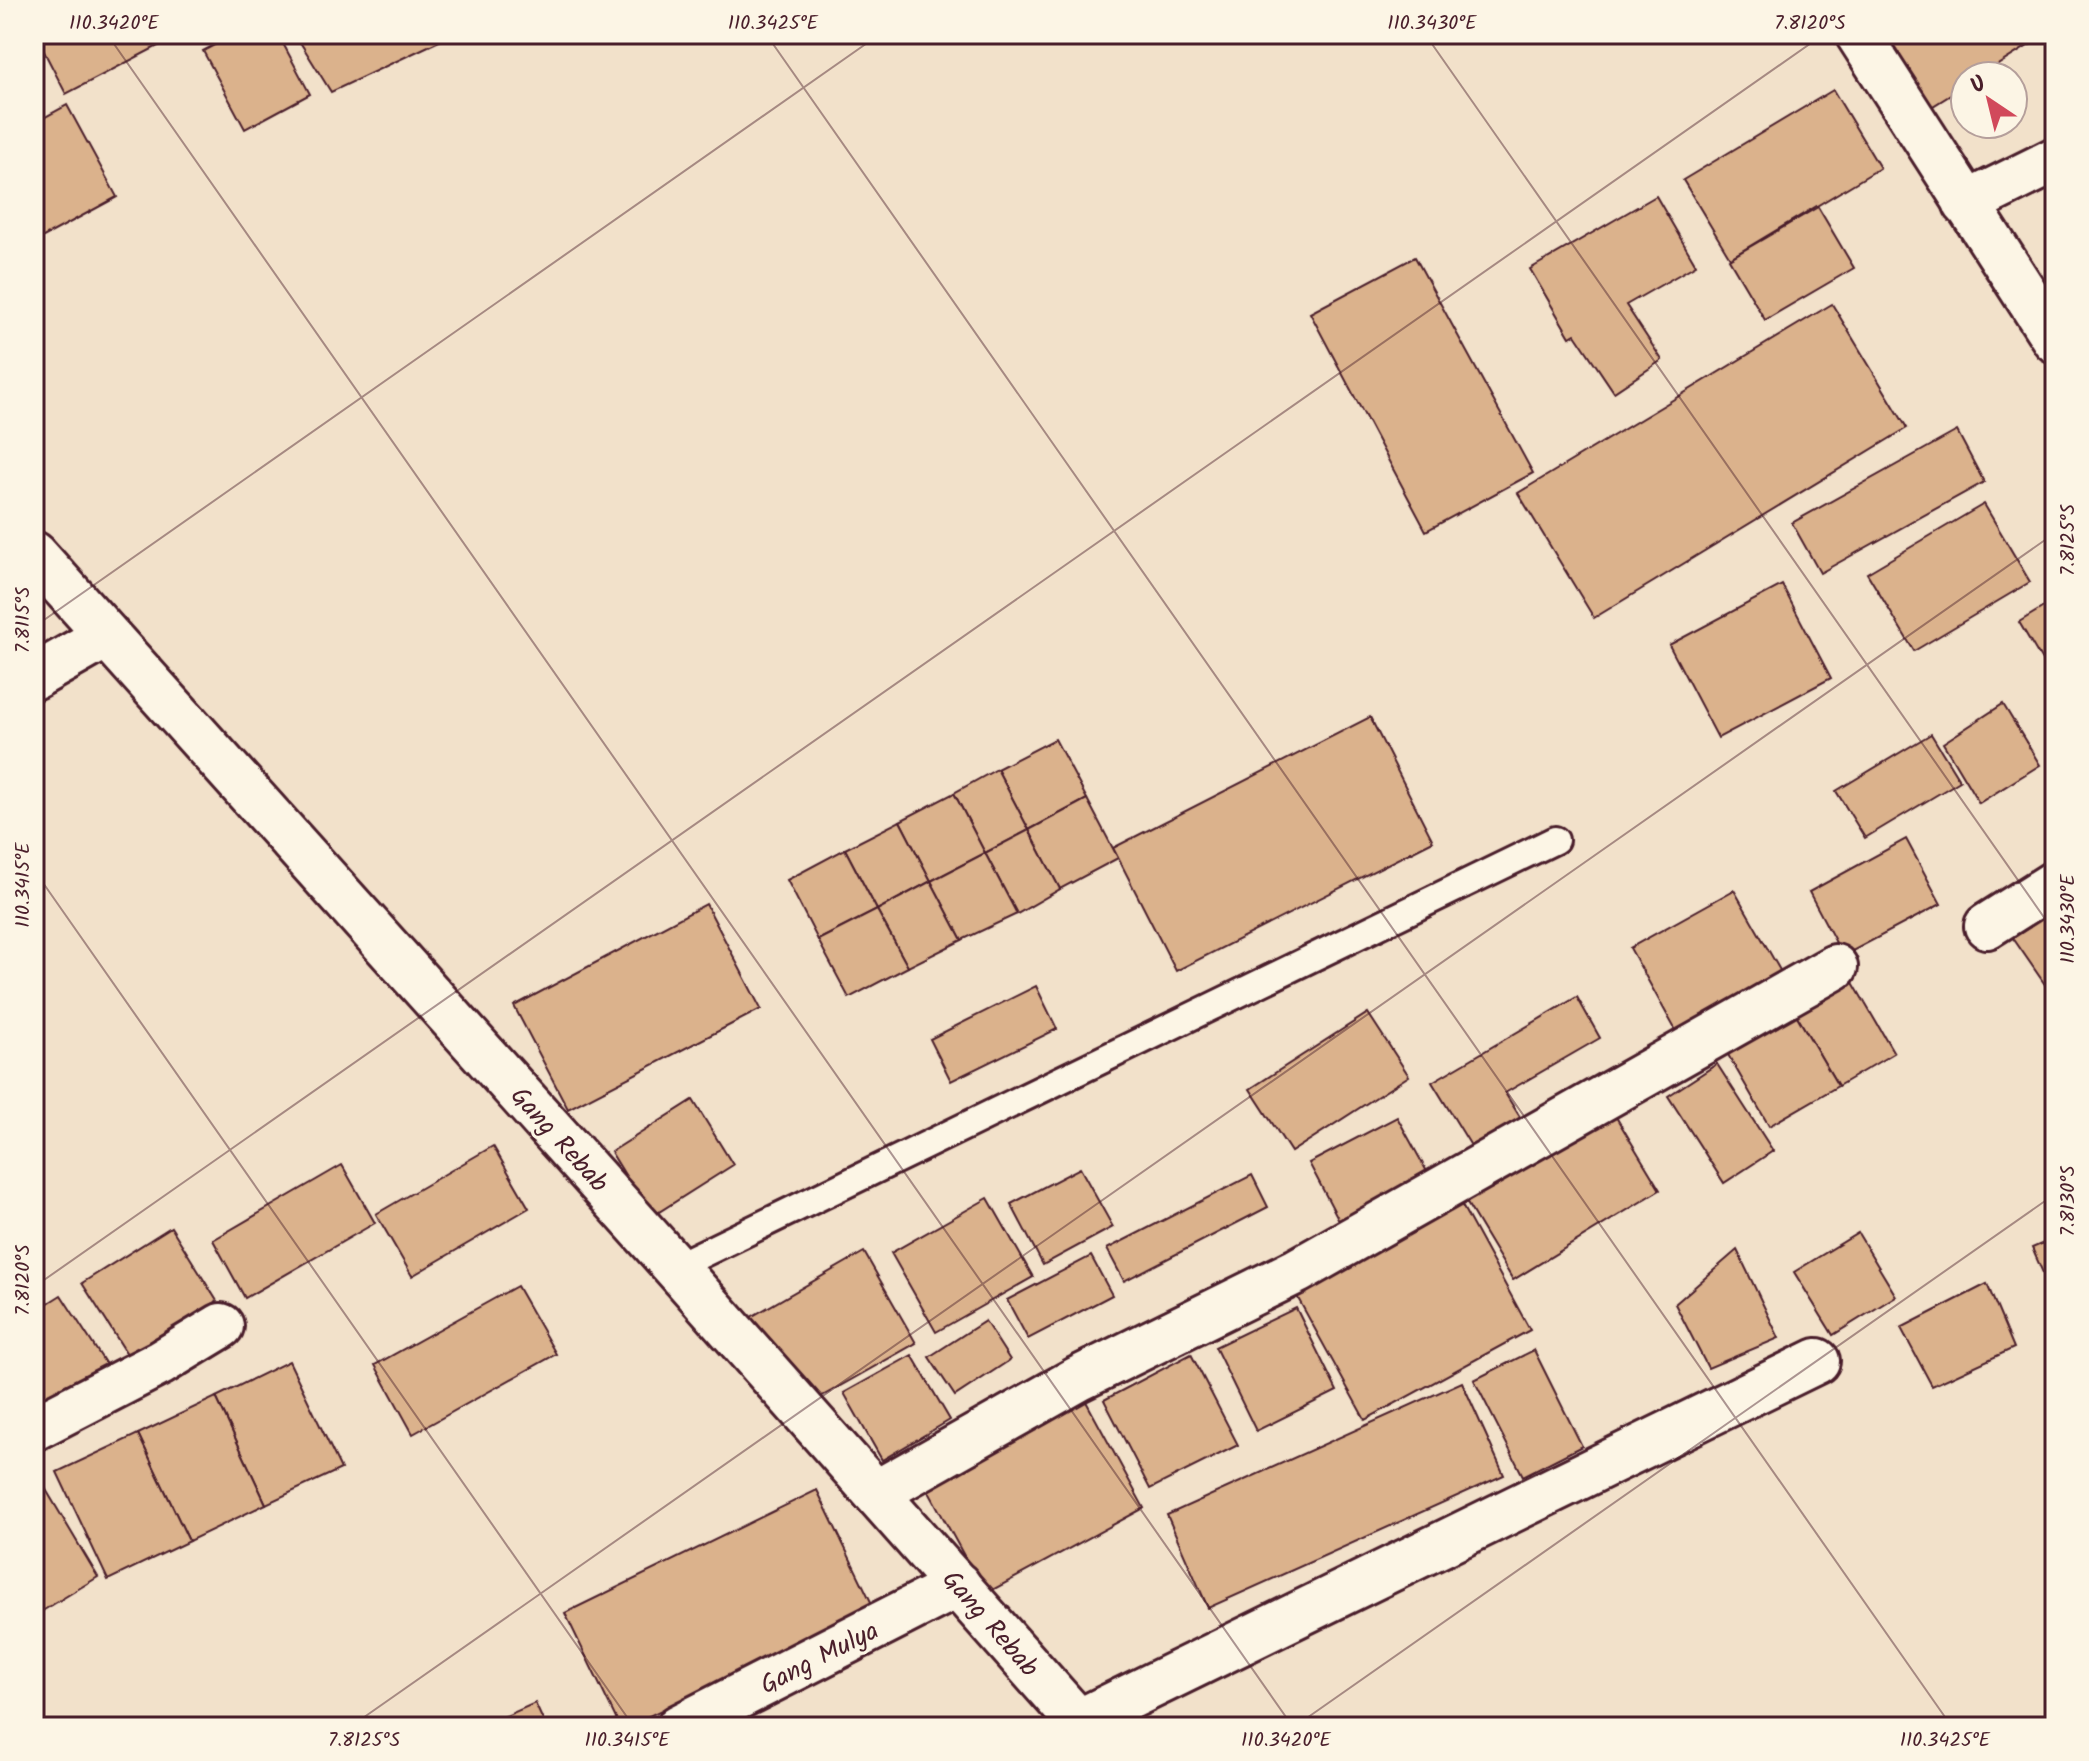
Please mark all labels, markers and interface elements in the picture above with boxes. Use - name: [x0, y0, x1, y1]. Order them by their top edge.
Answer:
- text: 110.3420°E: [69, 8, 160, 40]
- text: 110.3425°E: [728, 8, 820, 40]
- text: 110.3430°E: [1387, 8, 1478, 40]
- text: 7.8120°S: [1774, 8, 1846, 40]
- north arrow: [1949, 60, 2029, 140]
- text: U: [1964, 68, 1994, 104]
- text: 7.8125°S: [2053, 504, 2085, 576]
- text: 7.8115°S: [8, 586, 40, 653]
- text: 110.3415°E: [8, 841, 40, 928]
- text: 110.3430°E: [2053, 873, 2085, 964]
- street label: Gang Rebab: [499, 1078, 618, 1203]
- text: 7.8130°S: [2053, 1165, 2085, 1237]
- text: 7.8120°S: [8, 1244, 40, 1316]
- street label: Gang Rebab: [931, 1561, 1049, 1688]
- street label: Gang Mulya: [753, 1611, 887, 1707]
- text: 7.8125°S: [328, 1725, 400, 1757]
- text: 110.3415°E: [584, 1725, 671, 1757]
- text: 110.3420°E: [1241, 1725, 1332, 1757]
- text: 110.3425°E: [1900, 1725, 1992, 1757]

